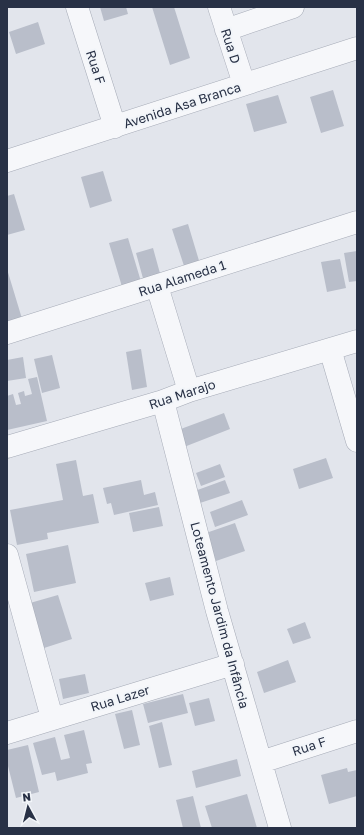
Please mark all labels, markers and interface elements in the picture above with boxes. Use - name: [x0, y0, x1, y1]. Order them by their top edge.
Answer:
- street label: Rua D: [218, 26, 244, 66]
- street label: Rua F: [83, 48, 109, 86]
- street label: Avenida Asa Branca: [121, 79, 243, 131]
- street label: Rua Alameda 1: [136, 256, 228, 300]
- street label: Rua Marajo: [147, 376, 218, 412]
- street label: Loteamento Jardim da Infância: [187, 520, 253, 710]
- street label: Rua Lazer: [88, 681, 152, 715]
- street label: Rua F: [290, 733, 328, 759]
- north arrow: [8, 787, 48, 827]
- text: N: [22, 790, 32, 804]

